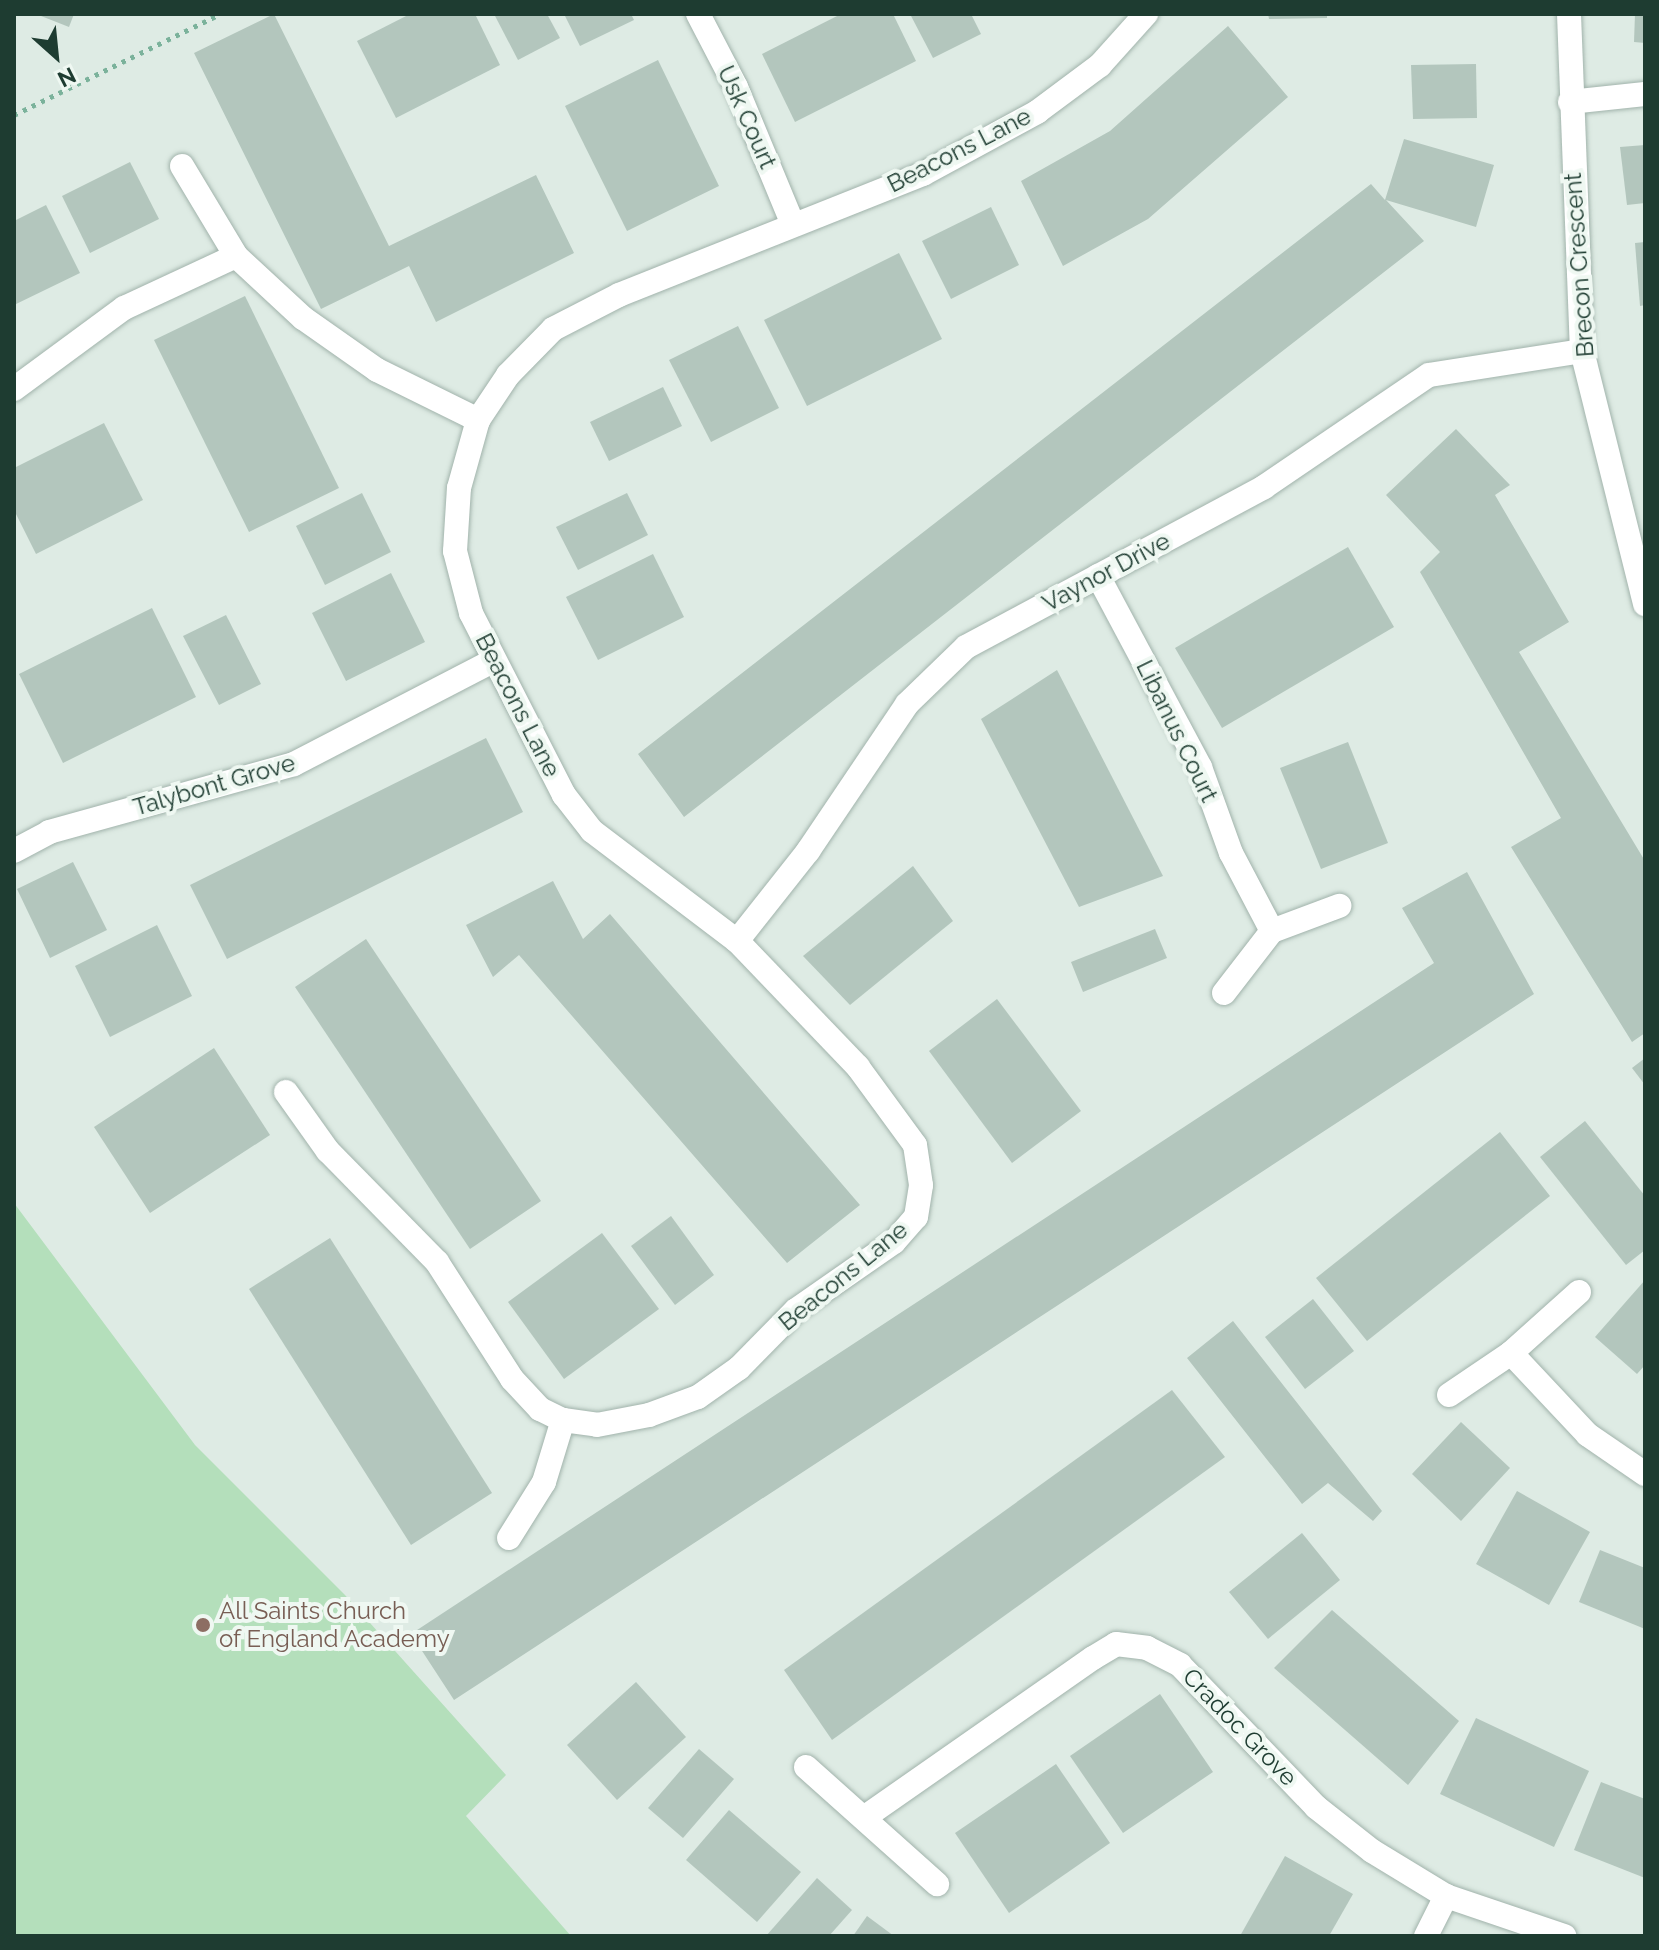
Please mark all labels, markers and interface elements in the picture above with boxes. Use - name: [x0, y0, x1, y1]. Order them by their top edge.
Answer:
- north arrow: [16, 16, 96, 96]
- street label: Usk Court: [712, 61, 782, 173]
- text: N: [54, 62, 80, 93]
- street label: Beacons Lane: [882, 101, 1036, 199]
- street label: Brecon Crescent: [1558, 172, 1600, 358]
- street label: Vaynor Drive: [1037, 526, 1175, 618]
- street label: Beacons Lane: [469, 628, 567, 782]
- street label: Libanus Court: [1130, 655, 1224, 807]
- street label: Talybont Grove: [130, 748, 298, 822]
- street label: Beacons Lane: [773, 1215, 913, 1337]
- place label: All Saints Church of England Academy: [219, 1597, 451, 1653]
- marker: All Saints Church of England Academy: [194, 1616, 212, 1634]
- street label: Cradoc Grove: [1177, 1662, 1303, 1792]

